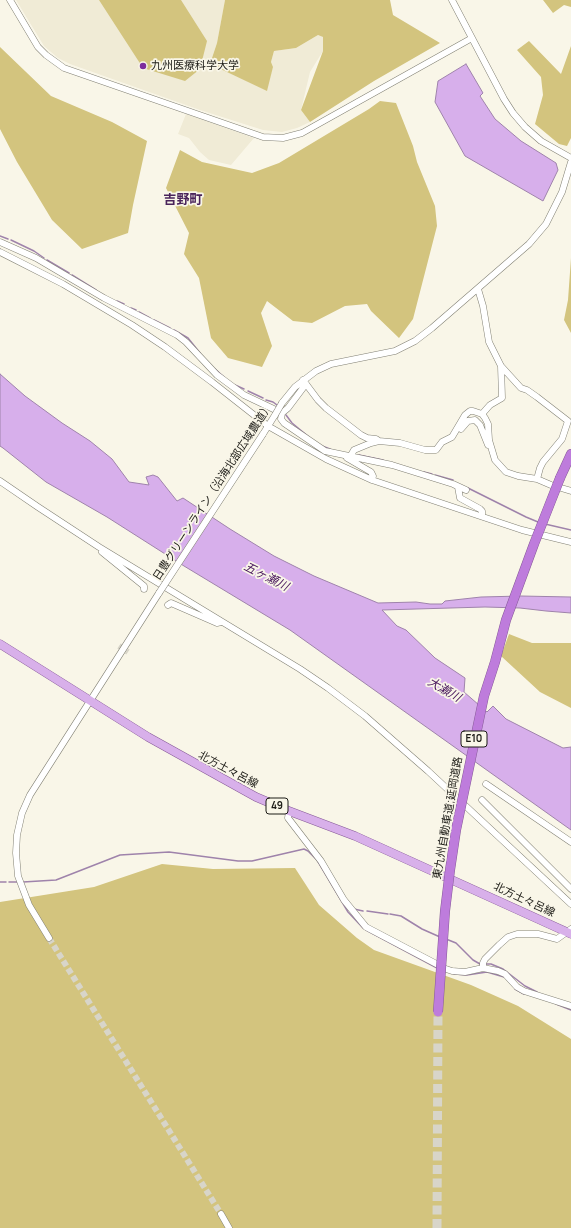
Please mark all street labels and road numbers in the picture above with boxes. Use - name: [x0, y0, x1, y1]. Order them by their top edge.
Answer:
- street label: 日豊グリーンライン（沿海北部広域農道）: [151, 401, 275, 583]
- road number: E10: [461, 731, 487, 747]
- street label: 北方土々呂線: [196, 749, 260, 791]
- street label: 東九州自動車道;延岡道路: [431, 756, 465, 880]
- road number: 49: [266, 798, 288, 814]
- street label: 北方土々呂線: [491, 880, 557, 920]

